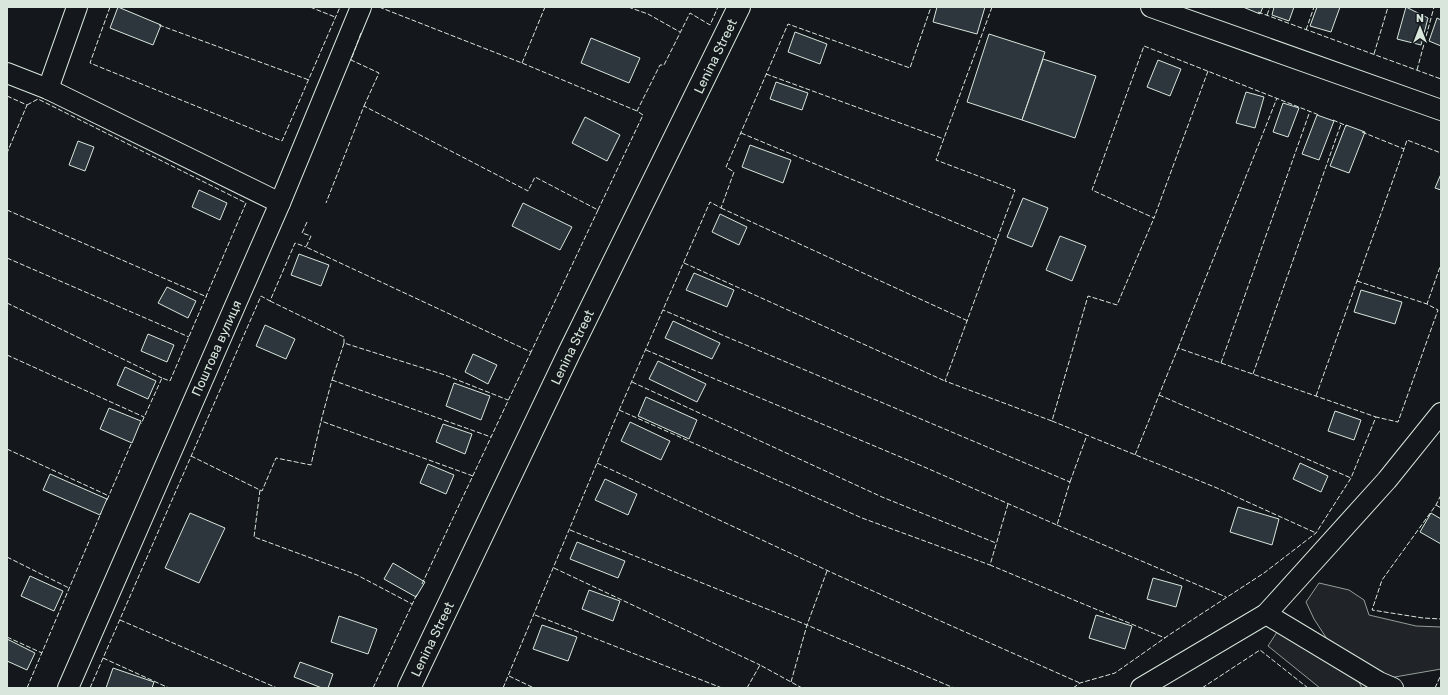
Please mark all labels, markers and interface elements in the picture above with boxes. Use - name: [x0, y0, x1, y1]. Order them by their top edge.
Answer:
- north arrow: [1400, 8, 1440, 48]
- text: N: [1416, 12, 1424, 25]
- street label: Lenina Street: [691, 16, 740, 96]
- street label: Поштова вулиця: [189, 298, 244, 398]
- street label: Lenina Street: [548, 307, 597, 387]
- street label: Lenina Street: [408, 599, 457, 679]

